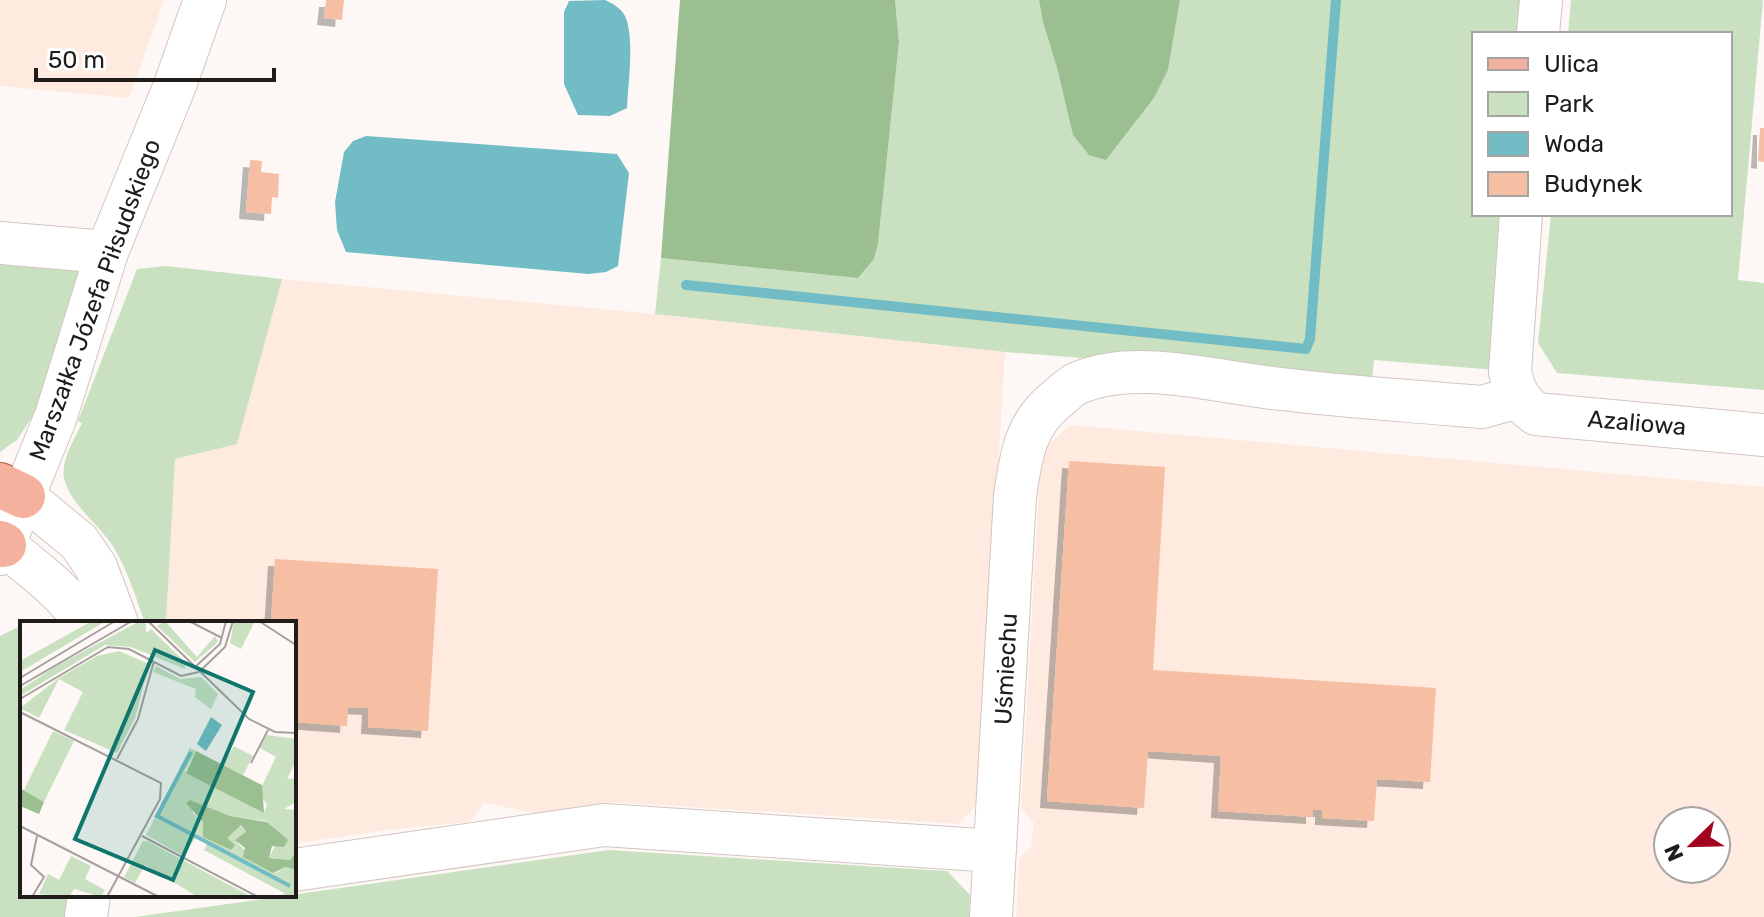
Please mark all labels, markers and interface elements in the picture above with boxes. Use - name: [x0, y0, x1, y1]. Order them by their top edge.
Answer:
- scale bar: [36, 32, 274, 82]
- legend: [1472, 32, 1732, 216]
- text: 50 m: [48, 46, 105, 74]
- text: Ulica: [1544, 50, 1599, 78]
- text: Park: [1544, 90, 1595, 118]
- text: Woda: [1544, 130, 1604, 158]
- street label: Marszałka Józefa Piłsudskiego: [24, 135, 166, 465]
- text: Budynek: [1544, 170, 1643, 198]
- street label: Azaliowa: [1587, 405, 1687, 441]
- street label: Uśmiechu: [989, 612, 1023, 726]
- inset map: [20, 621, 296, 897]
- north arrow: [1652, 805, 1732, 885]
- text: N: [1659, 840, 1690, 865]

